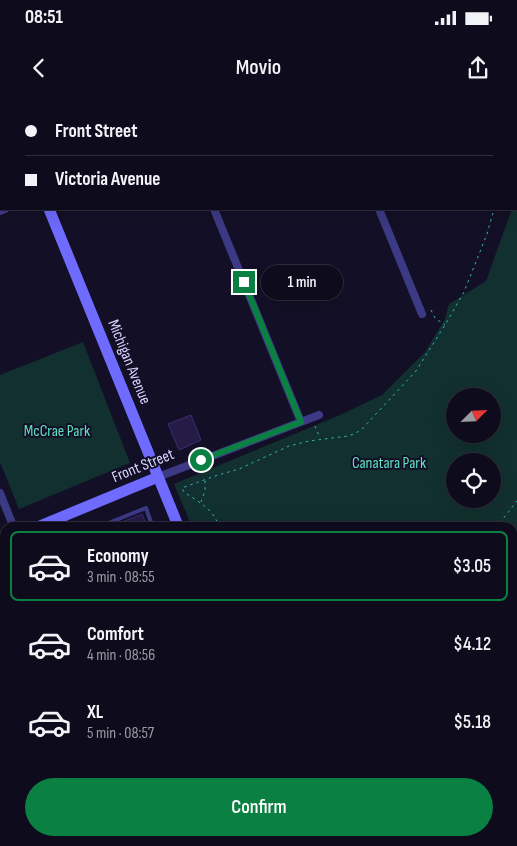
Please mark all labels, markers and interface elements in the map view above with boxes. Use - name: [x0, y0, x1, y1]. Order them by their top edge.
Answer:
- text: 08:51: [25, 6, 63, 29]
- icon: back: [25, 54, 53, 82]
- text: Movio: [236, 54, 281, 81]
- icon: share: [464, 54, 492, 82]
- text: Front Street: [55, 120, 137, 143]
- text: Victoria Avenue: [55, 168, 160, 191]
- callout: 1 min: [262, 264, 344, 300]
- route end: [233, 271, 255, 293]
- text: 1 min: [287, 273, 317, 292]
- street label: Michigan Avenue: [103, 317, 155, 407]
- north arrow: [446, 388, 501, 442]
- map controls: [446, 388, 501, 508]
- park label: McCrae Park: [24, 422, 90, 441]
- street label: Front Street: [109, 445, 177, 487]
- route start: [190, 449, 212, 471]
- button: locate: [446, 453, 501, 508]
- park label: Canatara Park: [352, 454, 426, 473]
- icon: car: [27, 544, 72, 589]
- text: Economy: [87, 545, 149, 568]
- text: $3.05: [453, 555, 491, 578]
- text: 3 min · 08:55: [87, 568, 155, 587]
- icon: car: [27, 622, 72, 667]
- text: Comfort: [87, 623, 144, 646]
- text: $4.12: [453, 633, 491, 656]
- text: 4 min · 08:56: [87, 646, 155, 665]
- icon: car: [27, 700, 72, 745]
- text: XL: [87, 701, 103, 724]
- text: $5.18: [453, 711, 491, 734]
- text: 5 min · 08:57: [87, 724, 154, 743]
- button: Confirm: [25, 778, 493, 836]

